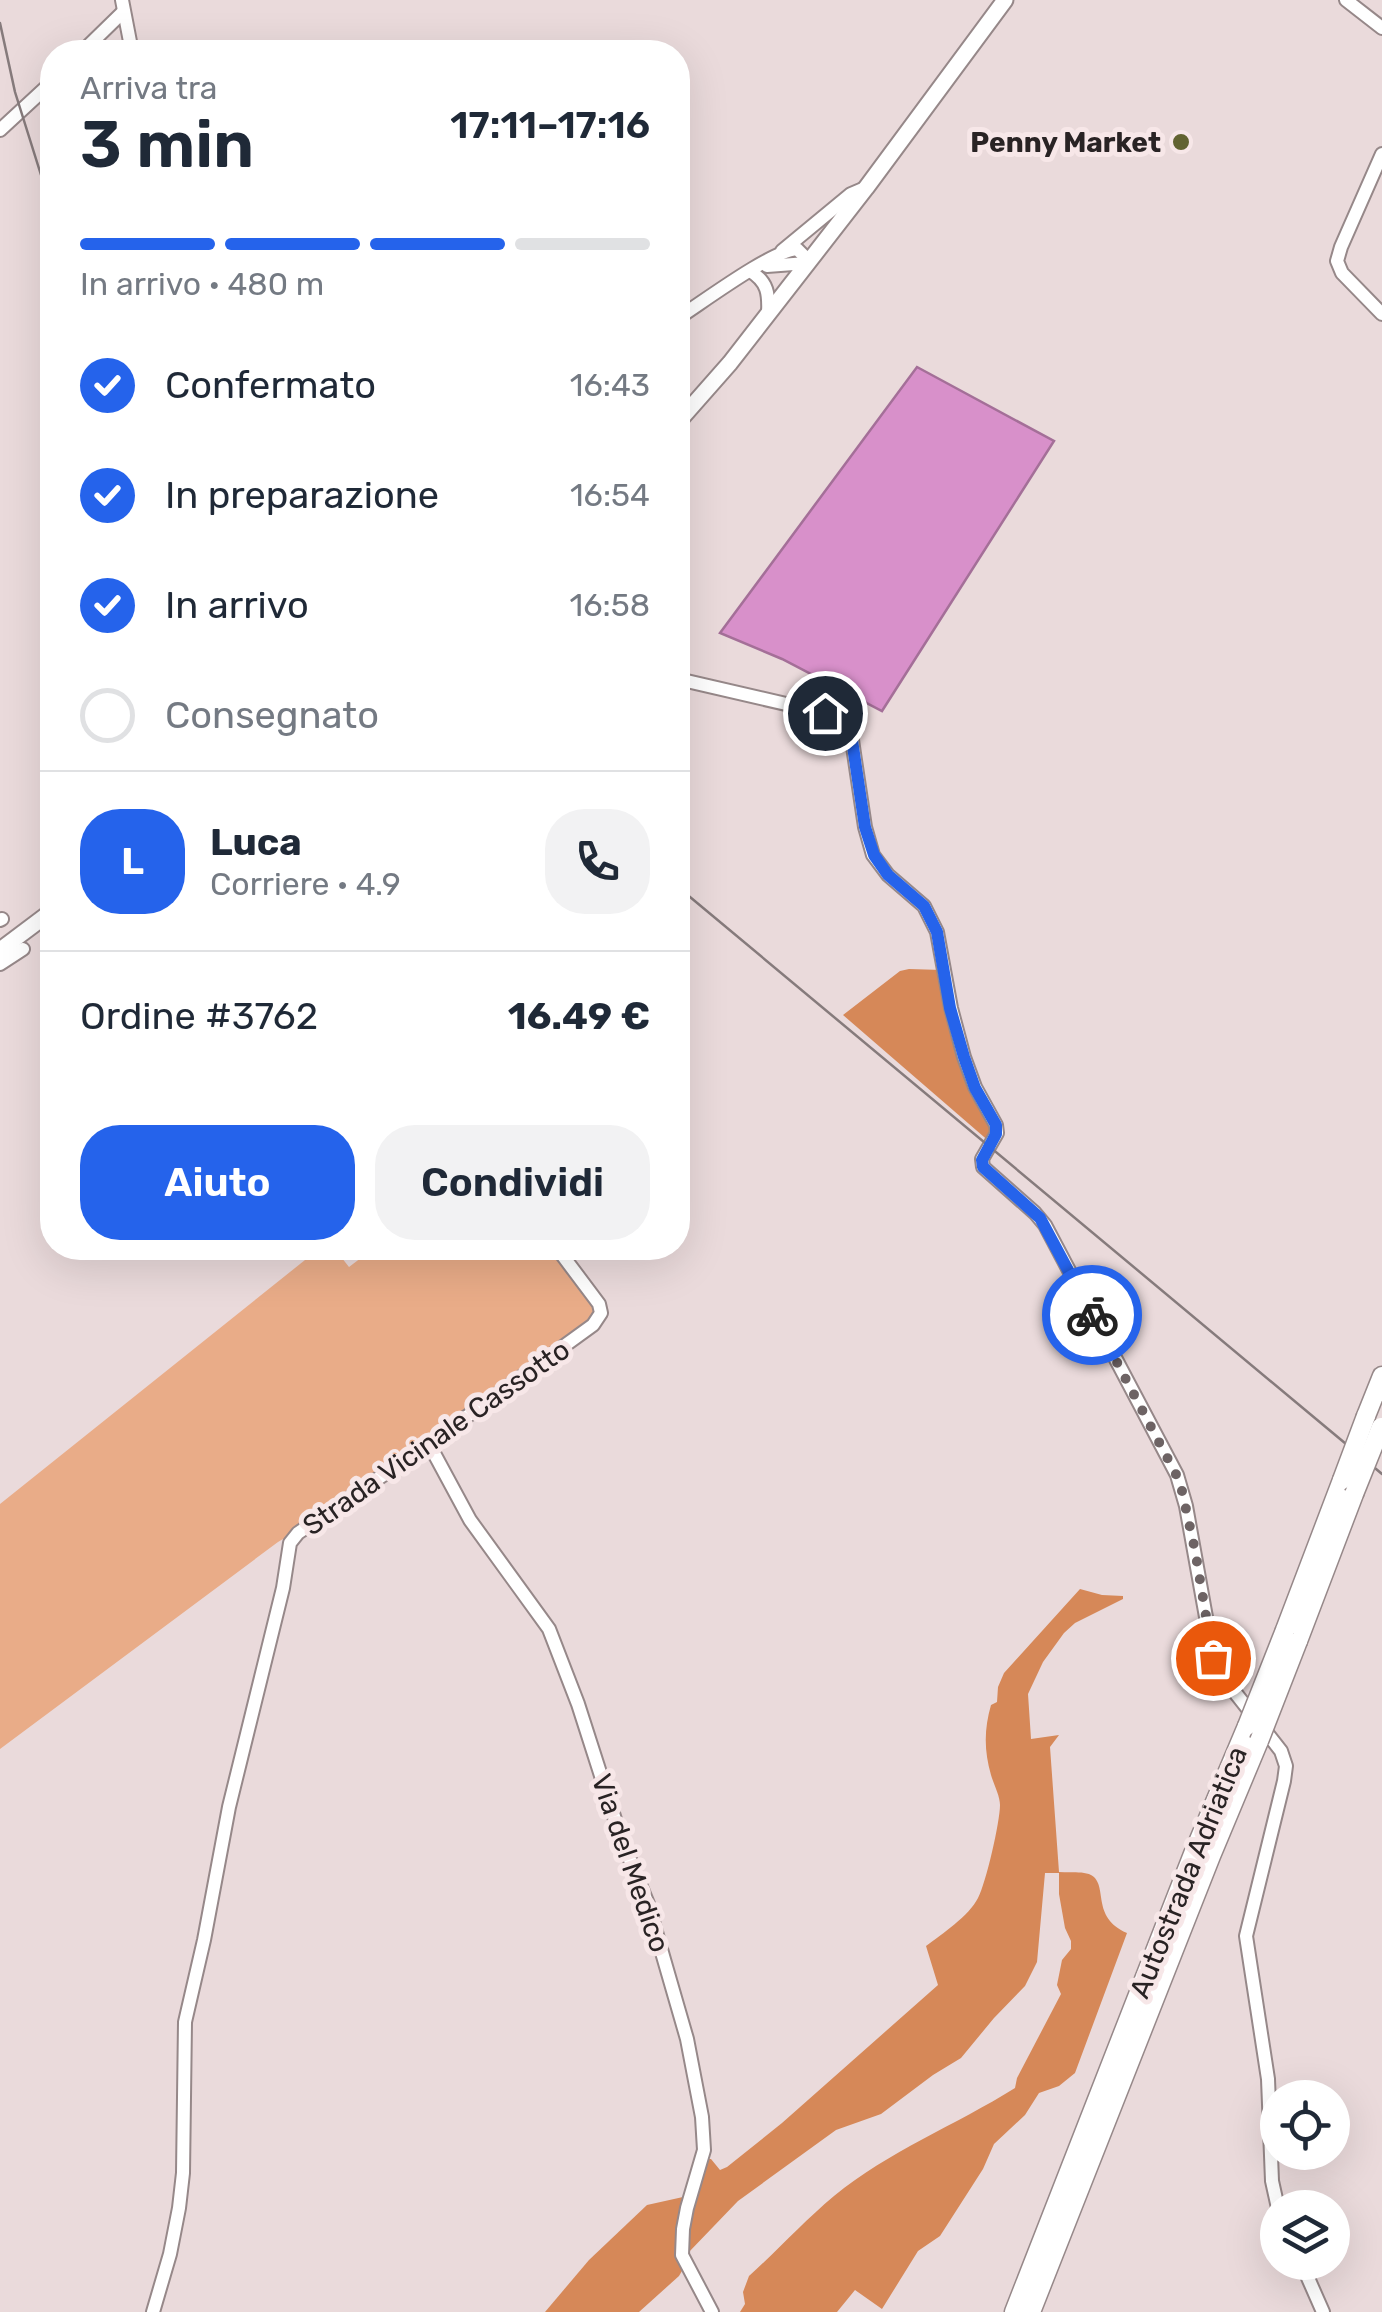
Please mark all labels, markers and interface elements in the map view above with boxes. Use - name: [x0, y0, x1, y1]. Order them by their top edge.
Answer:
- text: Arriva tra: [80, 69, 218, 107]
- text: 17:11–17:16: [450, 102, 650, 148]
- text: 3 min: [80, 106, 254, 183]
- place label: Penny Market: [970, 126, 1161, 159]
- marker: Penny Market: [1170, 131, 1192, 153]
- text: In arrivo · 480 m: [80, 265, 324, 303]
- icon: check: [80, 358, 135, 413]
- text: Confermato: [165, 362, 376, 408]
- text: 16:43: [570, 366, 650, 404]
- icon: check: [80, 468, 135, 523]
- text: In preparazione: [165, 472, 439, 518]
- text: 16:54: [570, 476, 650, 514]
- icon: check: [80, 578, 135, 633]
- text: In arrivo: [165, 582, 309, 628]
- text: 16:58: [569, 586, 650, 624]
- pin: [783, 671, 868, 756]
- icon: home: [798, 686, 853, 741]
- text: Consegnato: [165, 692, 379, 738]
- button: phone: [545, 809, 650, 914]
- text: Luca: [210, 819, 302, 865]
- text: L: [121, 838, 144, 884]
- text: Corriere · 4.9: [210, 865, 401, 903]
- text: Ordine #3762: [80, 993, 318, 1039]
- text: 16.49 €: [508, 993, 650, 1039]
- button: Aiuto: [80, 1125, 355, 1240]
- button: Condividi: [375, 1125, 650, 1240]
- courier: [1042, 1265, 1142, 1365]
- icon: bike: [1065, 1288, 1120, 1343]
- street label: Strada Vicinale Cassotto: [297, 1333, 576, 1542]
- pin: [1171, 1616, 1256, 1701]
- icon: bag: [1186, 1631, 1241, 1686]
- street label: Autostrada Adriatica: [1123, 1742, 1254, 2003]
- street label: Via del Medico: [585, 1770, 676, 1957]
- map controls: [1260, 2080, 1350, 2280]
- button: locate: [1260, 2080, 1350, 2170]
- button: layers: [1260, 2190, 1350, 2280]

